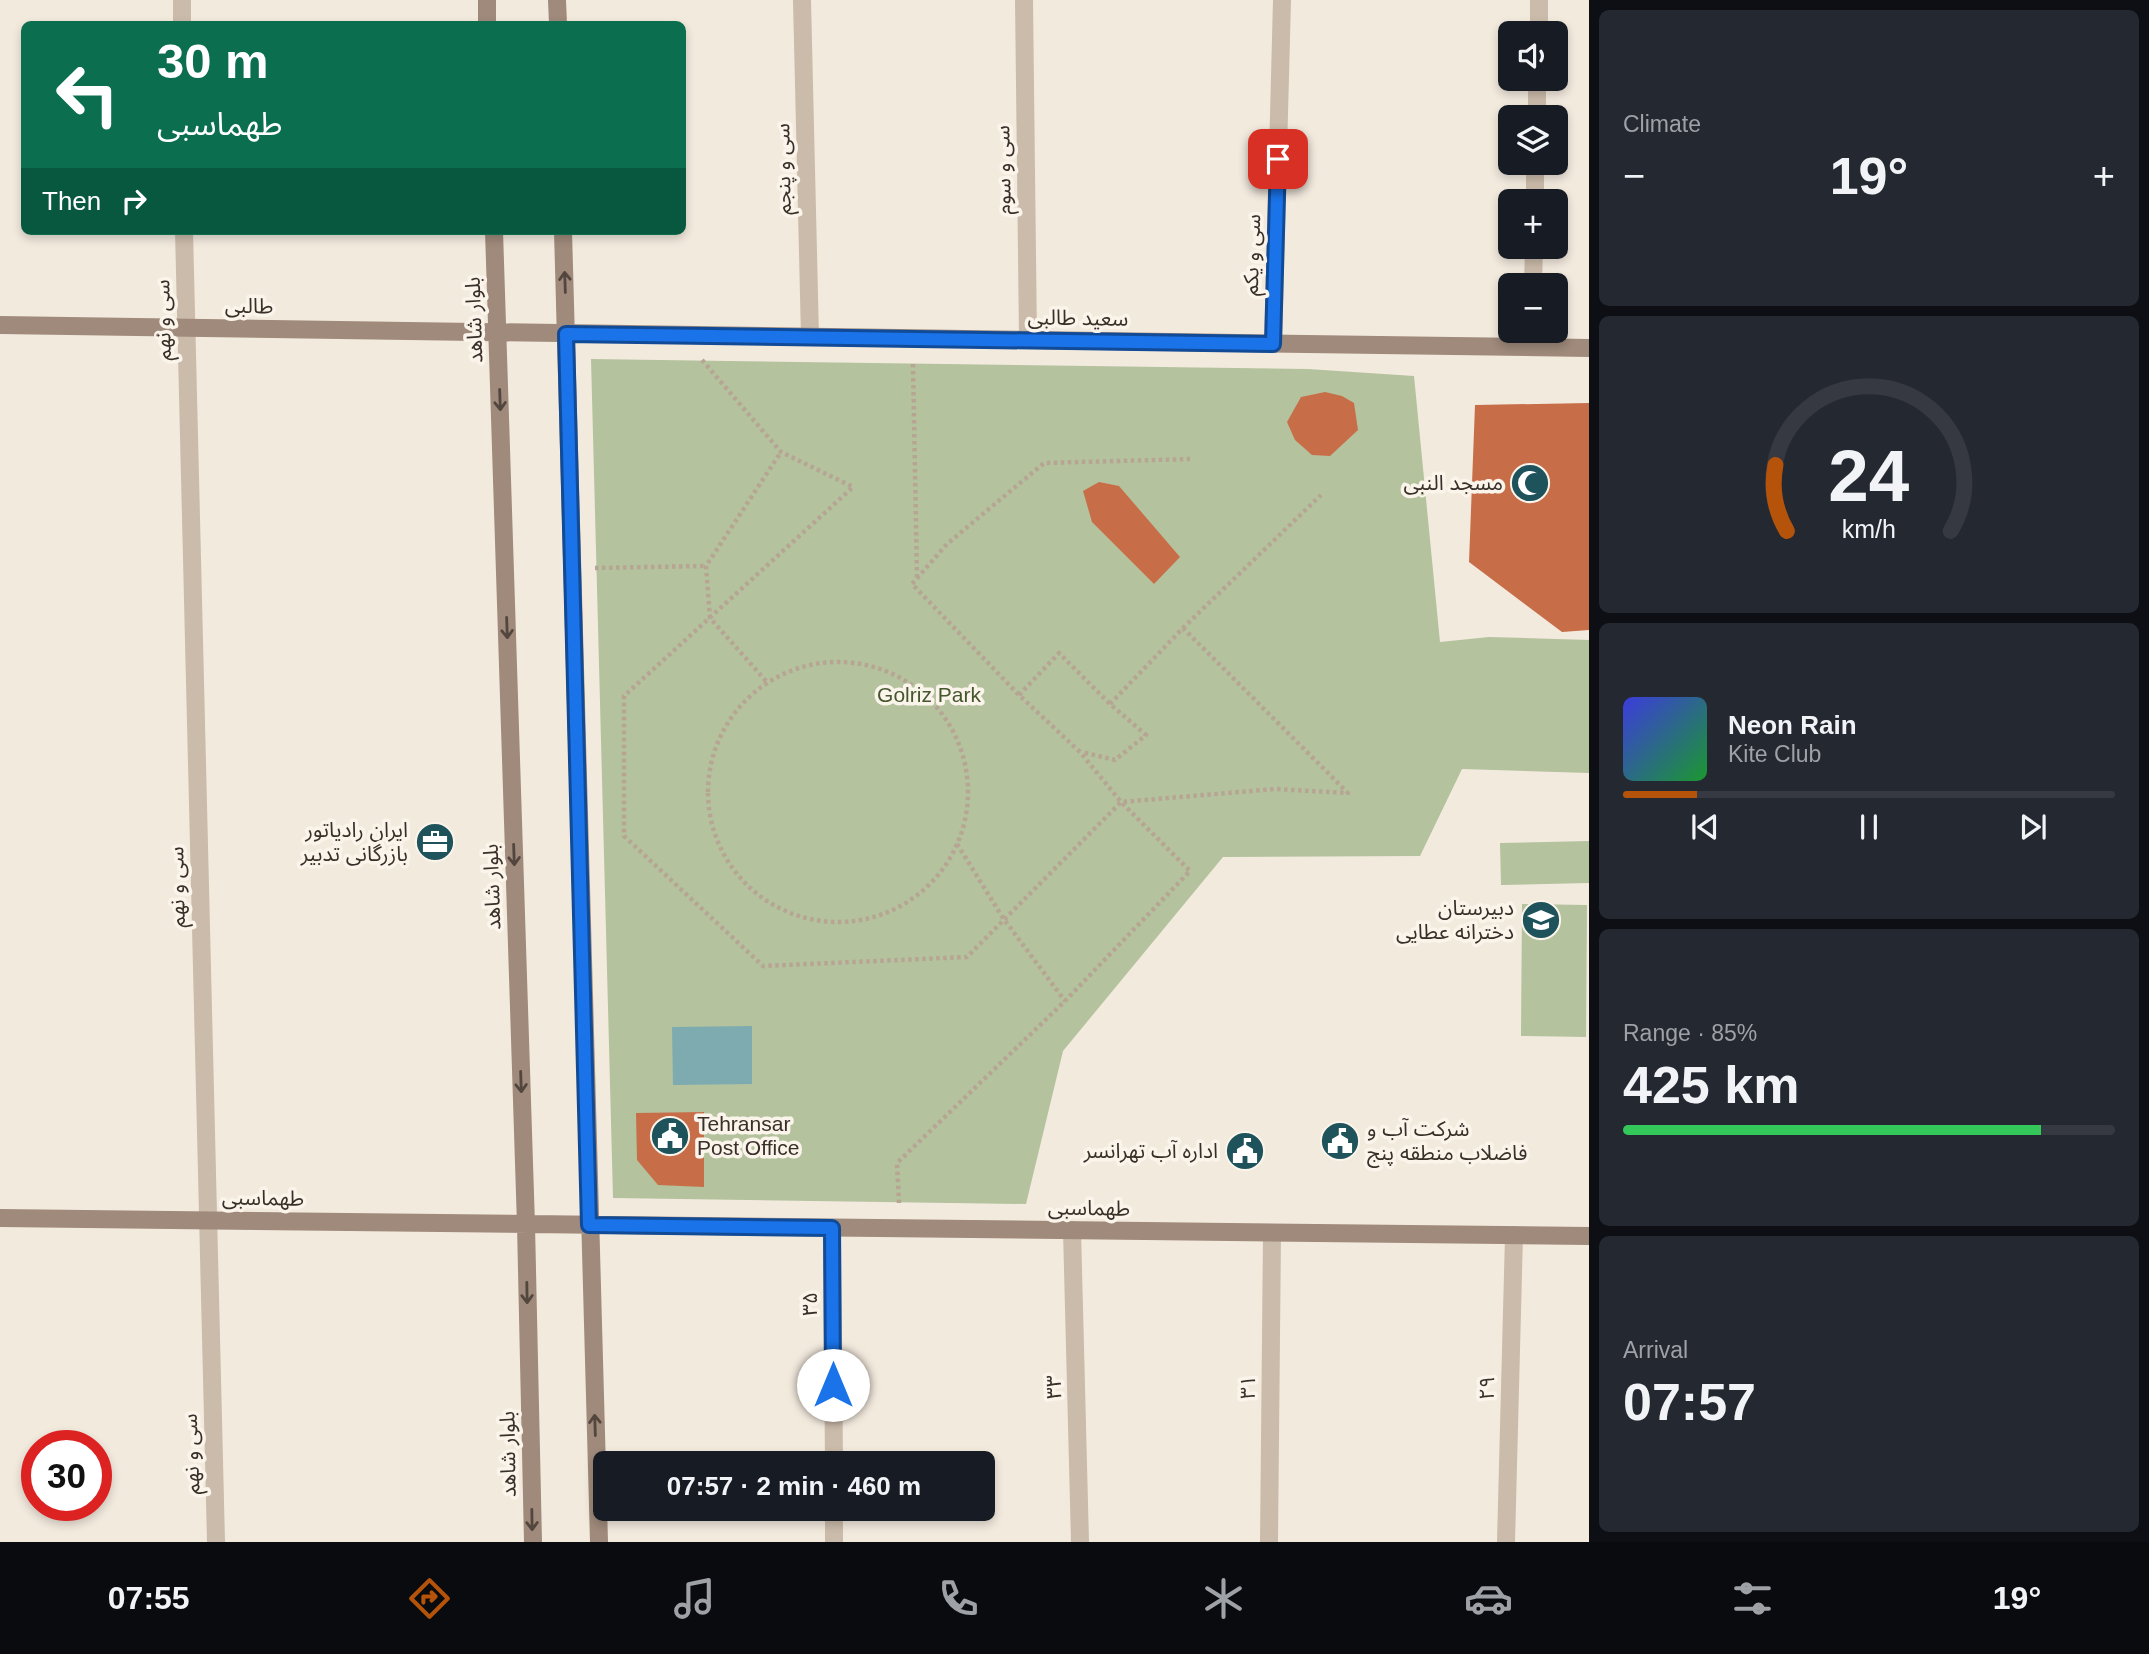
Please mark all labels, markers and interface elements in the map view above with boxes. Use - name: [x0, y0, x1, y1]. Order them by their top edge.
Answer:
- map controls: [1498, 21, 1568, 343]
- button: sound: [1498, 21, 1568, 91]
- text: 30 m: [157, 34, 269, 88]
- icon: left: [42, 49, 133, 140]
- button: layers: [1498, 105, 1568, 175]
- text: طهماسبی: [157, 106, 282, 142]
- text: Climate: [1623, 111, 1701, 137]
- street label: سی و پنجم: [770, 123, 799, 215]
- street label: سی و سوم: [990, 125, 1020, 215]
- pin: [1248, 129, 1308, 189]
- icon: arrive: [1259, 140, 1297, 178]
- text: 19°: [1830, 147, 1908, 205]
- text: −: [1623, 155, 1645, 197]
- text: +: [2093, 155, 2115, 197]
- icon: right: [115, 182, 153, 220]
- text: Then: [42, 186, 101, 216]
- button: +: [1498, 189, 1568, 259]
- street label: سی و یکم: [1239, 214, 1268, 296]
- one-way arrow: [558, 271, 571, 294]
- button: −: [1498, 273, 1568, 343]
- street label: بلوار شاهد: [461, 277, 487, 363]
- street label: سی و نهم: [150, 279, 179, 361]
- street label: طالبی: [225, 294, 273, 318]
- street label: سعید طالبی: [1027, 305, 1129, 331]
- one-way arrow: [493, 389, 506, 412]
- text: 24: [1829, 435, 1910, 516]
- mosque icon: مسجد النبی: [1509, 462, 1551, 504]
- place label: مسجد النبی: [1403, 471, 1503, 495]
- text: km/h: [1842, 514, 1896, 542]
- one-way arrow: [500, 616, 514, 639]
- park label: Golriz Park: [877, 683, 981, 706]
- text: Neon Rain: [1728, 710, 1857, 740]
- text: Kite Club: [1728, 741, 1821, 767]
- icon: previous: [1686, 808, 1724, 846]
- icon: pause: [1850, 808, 1888, 846]
- icon: next: [2014, 808, 2052, 846]
- place label: ایران رادیاتور بازرگانی تدبیر: [300, 818, 408, 866]
- office icon: ایران رادیاتور بازرگانی تدبیر: [414, 821, 456, 863]
- one-way arrow: [508, 843, 521, 866]
- street label: بلوار شاهد: [479, 844, 505, 930]
- street label: سی و نهم: [164, 846, 193, 928]
- place label: دبیرستان دخترانه عطایی: [1396, 896, 1514, 944]
- school or university icon: دبیرستان دخترانه عطایی: [1520, 899, 1562, 941]
- text: Range · 85%: [1623, 1020, 1757, 1046]
- text: 425 km: [1623, 1056, 1799, 1114]
- one-way arrow: [515, 1071, 528, 1094]
- place label: Tehransar Post Office: [697, 1112, 799, 1159]
- public building icon: Tehransar Post Office: [649, 1115, 691, 1157]
- place label: شرکت آب و فاضلاب منطقه پنج: [1367, 1117, 1527, 1168]
- public building icon: شرکت آب و فاضلاب منطقه پنج: [1319, 1120, 1361, 1162]
- public building icon: اداره آب تهرانسر: [1224, 1130, 1266, 1172]
- place label: اداره آب تهرانسر: [1083, 1139, 1218, 1163]
- street label: طهماسبی: [222, 1185, 304, 1211]
- street label: طهماسبی: [1048, 1195, 1130, 1221]
- one-way arrow: [520, 1281, 534, 1304]
- street label: ۳۵: [798, 1292, 821, 1316]
- text: Arrival: [1623, 1337, 1688, 1363]
- position arrow: [796, 1348, 870, 1422]
- text: 07:57: [1623, 1373, 1756, 1431]
- street label: ۳۳: [1042, 1375, 1065, 1399]
- street label: ۳۱: [1236, 1375, 1259, 1399]
- street label: ۲۹: [1475, 1376, 1498, 1400]
- street label: بلوار شاهد: [495, 1411, 521, 1497]
- street label: سی و نهم: [178, 1413, 207, 1495]
- one-way arrow: [589, 1414, 602, 1437]
- speed limit sign: 30: [21, 1430, 112, 1521]
- text: 07:57 · 2 min · 460 m: [667, 1471, 921, 1501]
- one-way arrow: [525, 1509, 539, 1532]
- icon: directions: [405, 1574, 454, 1623]
- icon: music: [670, 1574, 719, 1623]
- icon: phone: [934, 1574, 983, 1623]
- icon: climate: [1199, 1574, 1248, 1623]
- icon: car: [1464, 1574, 1513, 1623]
- icon: filters: [1728, 1574, 1777, 1623]
- text: 07:55: [108, 1580, 190, 1616]
- text: 19°: [1993, 1580, 2041, 1616]

